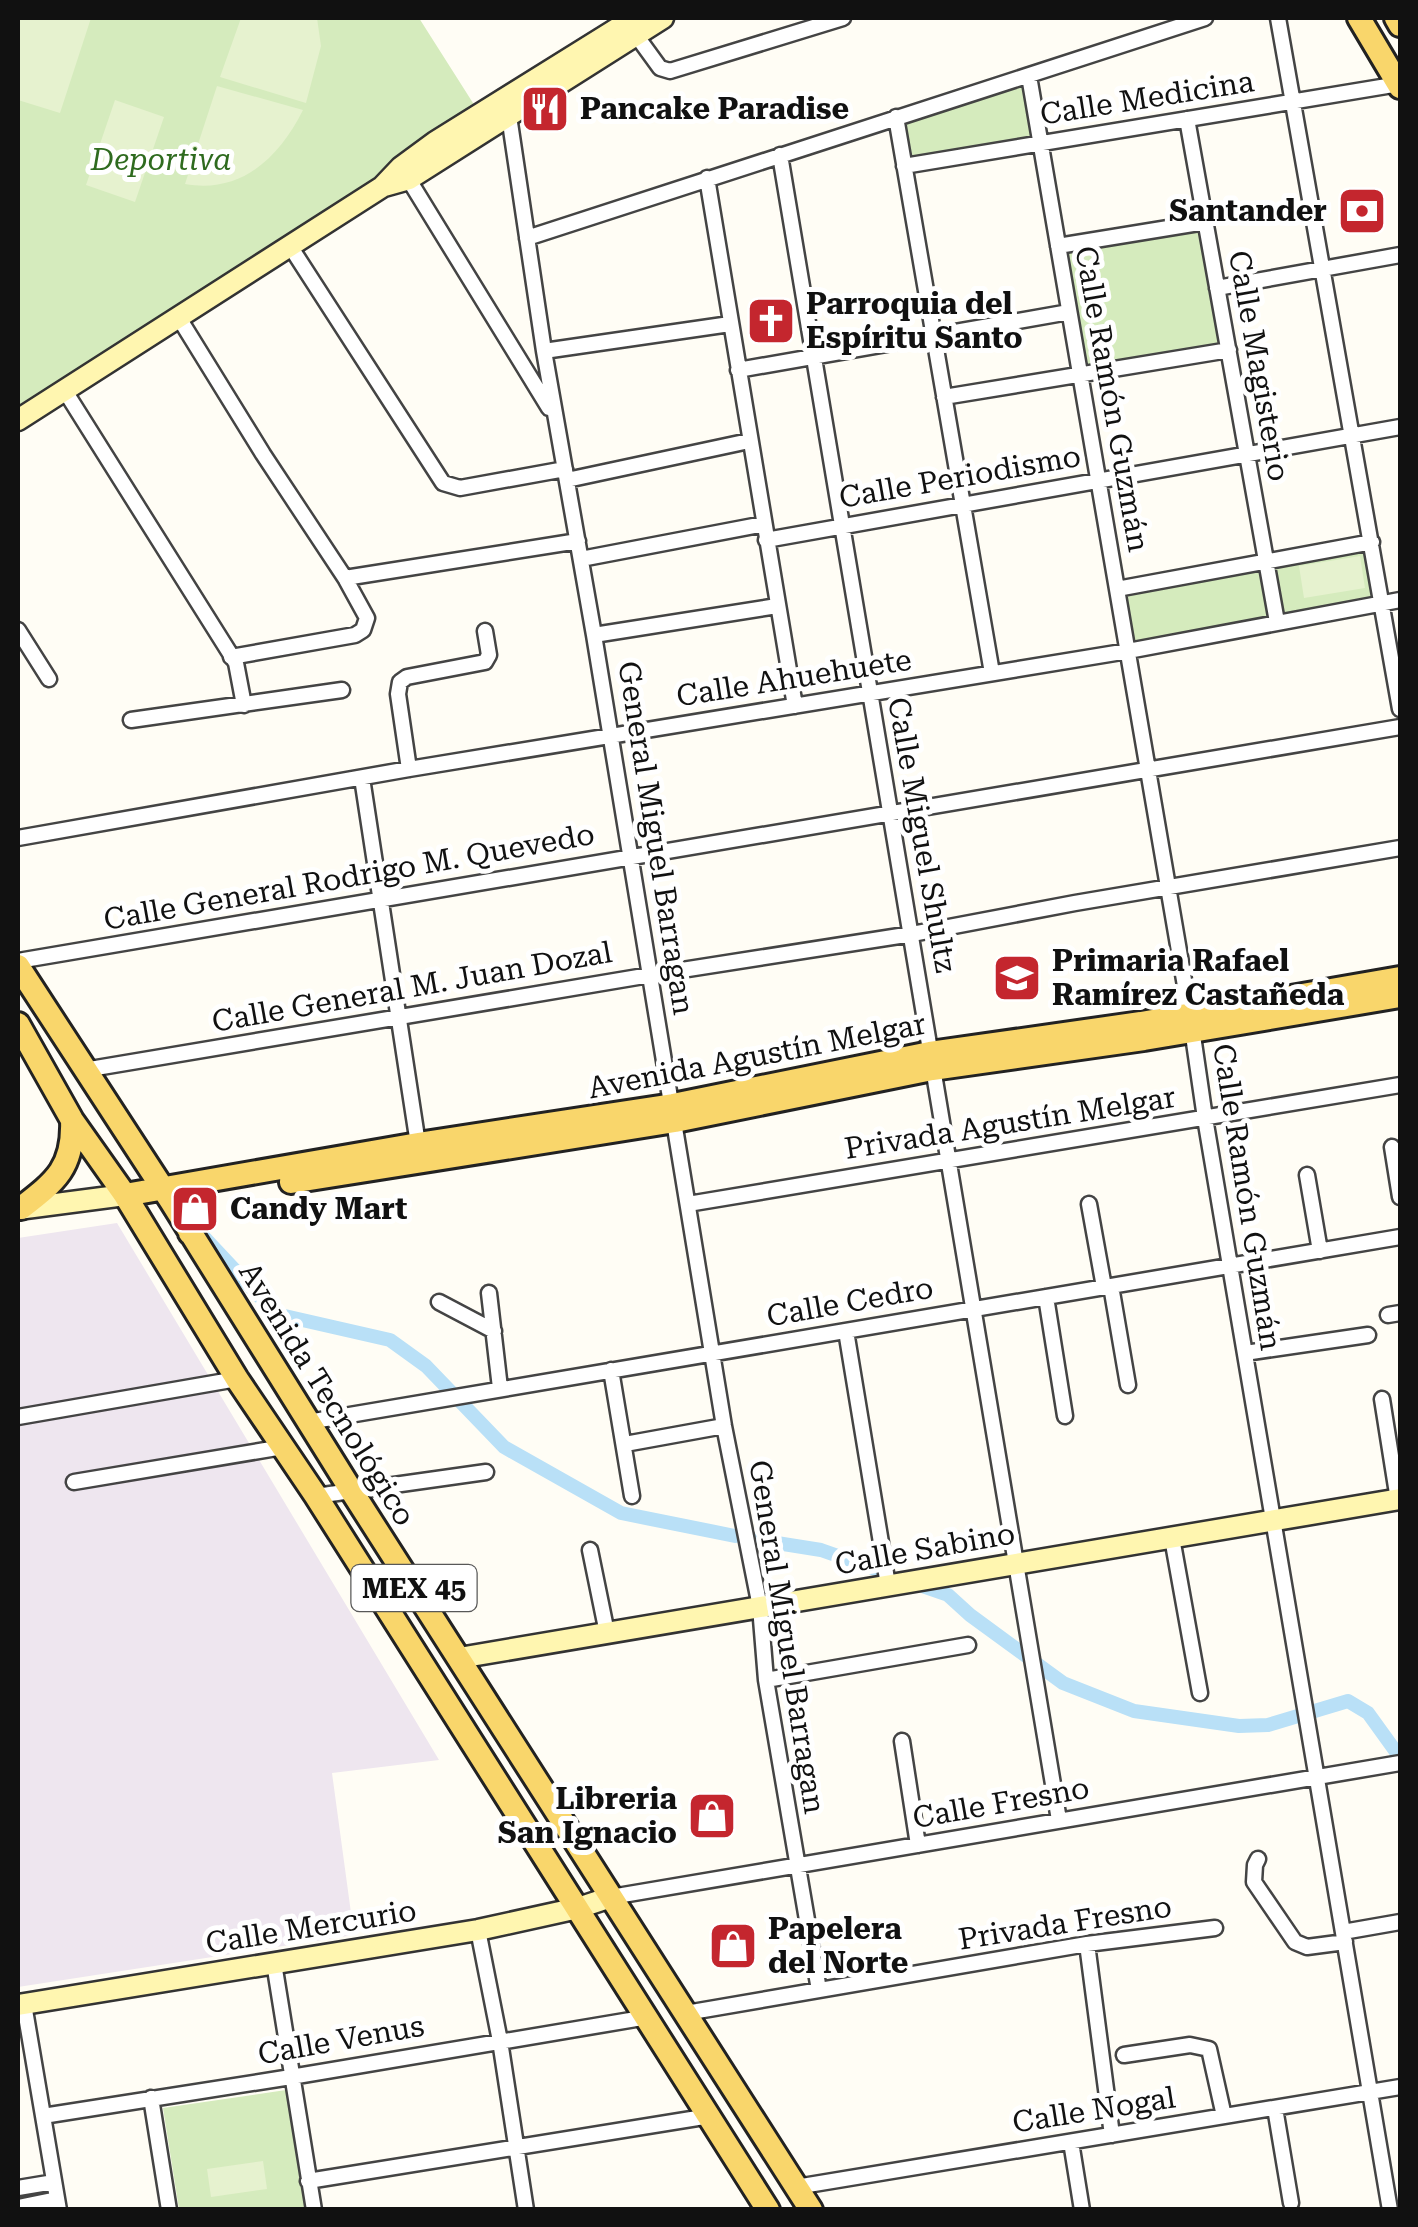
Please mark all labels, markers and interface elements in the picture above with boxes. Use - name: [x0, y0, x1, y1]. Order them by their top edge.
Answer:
- street label: Calle Medicina: [1037, 63, 1256, 132]
- restaurant icon: Pancake Paradise: [519, 83, 571, 135]
- place label: Pancake Paradise: [580, 91, 849, 126]
- park label: Deportiva: [90, 142, 231, 177]
- bank icon: Santander: [1336, 185, 1388, 237]
- place label: Santander: [1169, 193, 1327, 228]
- street label: Calle Ramón Guzmán: [1068, 243, 1157, 554]
- street label: Calle Magisterio: [1222, 248, 1297, 484]
- place label: Parroquia del Espíritu Santo: [806, 286, 1023, 355]
- church icon: Parroquia del Espíritu Santo: [745, 295, 797, 347]
- street label: Calle Periodismo: [836, 438, 1083, 515]
- street label: Calle Ahuehuete: [674, 642, 914, 713]
- street label: General Miguel Barragan: [611, 659, 702, 1017]
- street label: Calle Miguel Shultz: [881, 695, 964, 975]
- street label: Calle General Rodrigo M. Quevedo: [101, 816, 597, 937]
- street label: Calle General M. Juan Dozal: [209, 934, 615, 1039]
- place label: Primaria Rafael Ramírez Castañeda: [1052, 943, 1345, 1012]
- school or university icon: Primaria Rafael Ramírez Castañeda: [991, 952, 1043, 1004]
- street label: Avenida Agustín Melgar: [585, 1006, 929, 1105]
- street label: Calle Ramón Guzmán: [1206, 1041, 1289, 1353]
- street label: Privada Agustín Melgar: [842, 1079, 1178, 1166]
- shop icon: Candy Mart: [169, 1183, 221, 1235]
- place label: Candy Mart: [230, 1191, 407, 1226]
- street label: Avenida Tecnológico: [232, 1256, 423, 1532]
- street label: Calle Cedro: [764, 1270, 936, 1333]
- street label: General Miguel Barragan: [742, 1458, 833, 1816]
- street label: Calle Sabino: [832, 1515, 1018, 1582]
- road number: MEX 45: [352, 1565, 476, 1611]
- street label: Calle Fresno: [910, 1770, 1092, 1835]
- place label: Libreria San Ignacio: [498, 1781, 677, 1850]
- shop icon: Libreria San Ignacio: [686, 1790, 738, 1842]
- street label: Privada Fresno: [956, 1888, 1174, 1957]
- street label: Calle Mercurio: [203, 1893, 419, 1960]
- place label: Papelera del Norte: [768, 1911, 908, 1980]
- shop icon: Papelera del Norte: [707, 1920, 759, 1972]
- street label: Calle Venus: [255, 2008, 427, 2071]
- street label: Calle Nogal: [1010, 2079, 1178, 2140]

